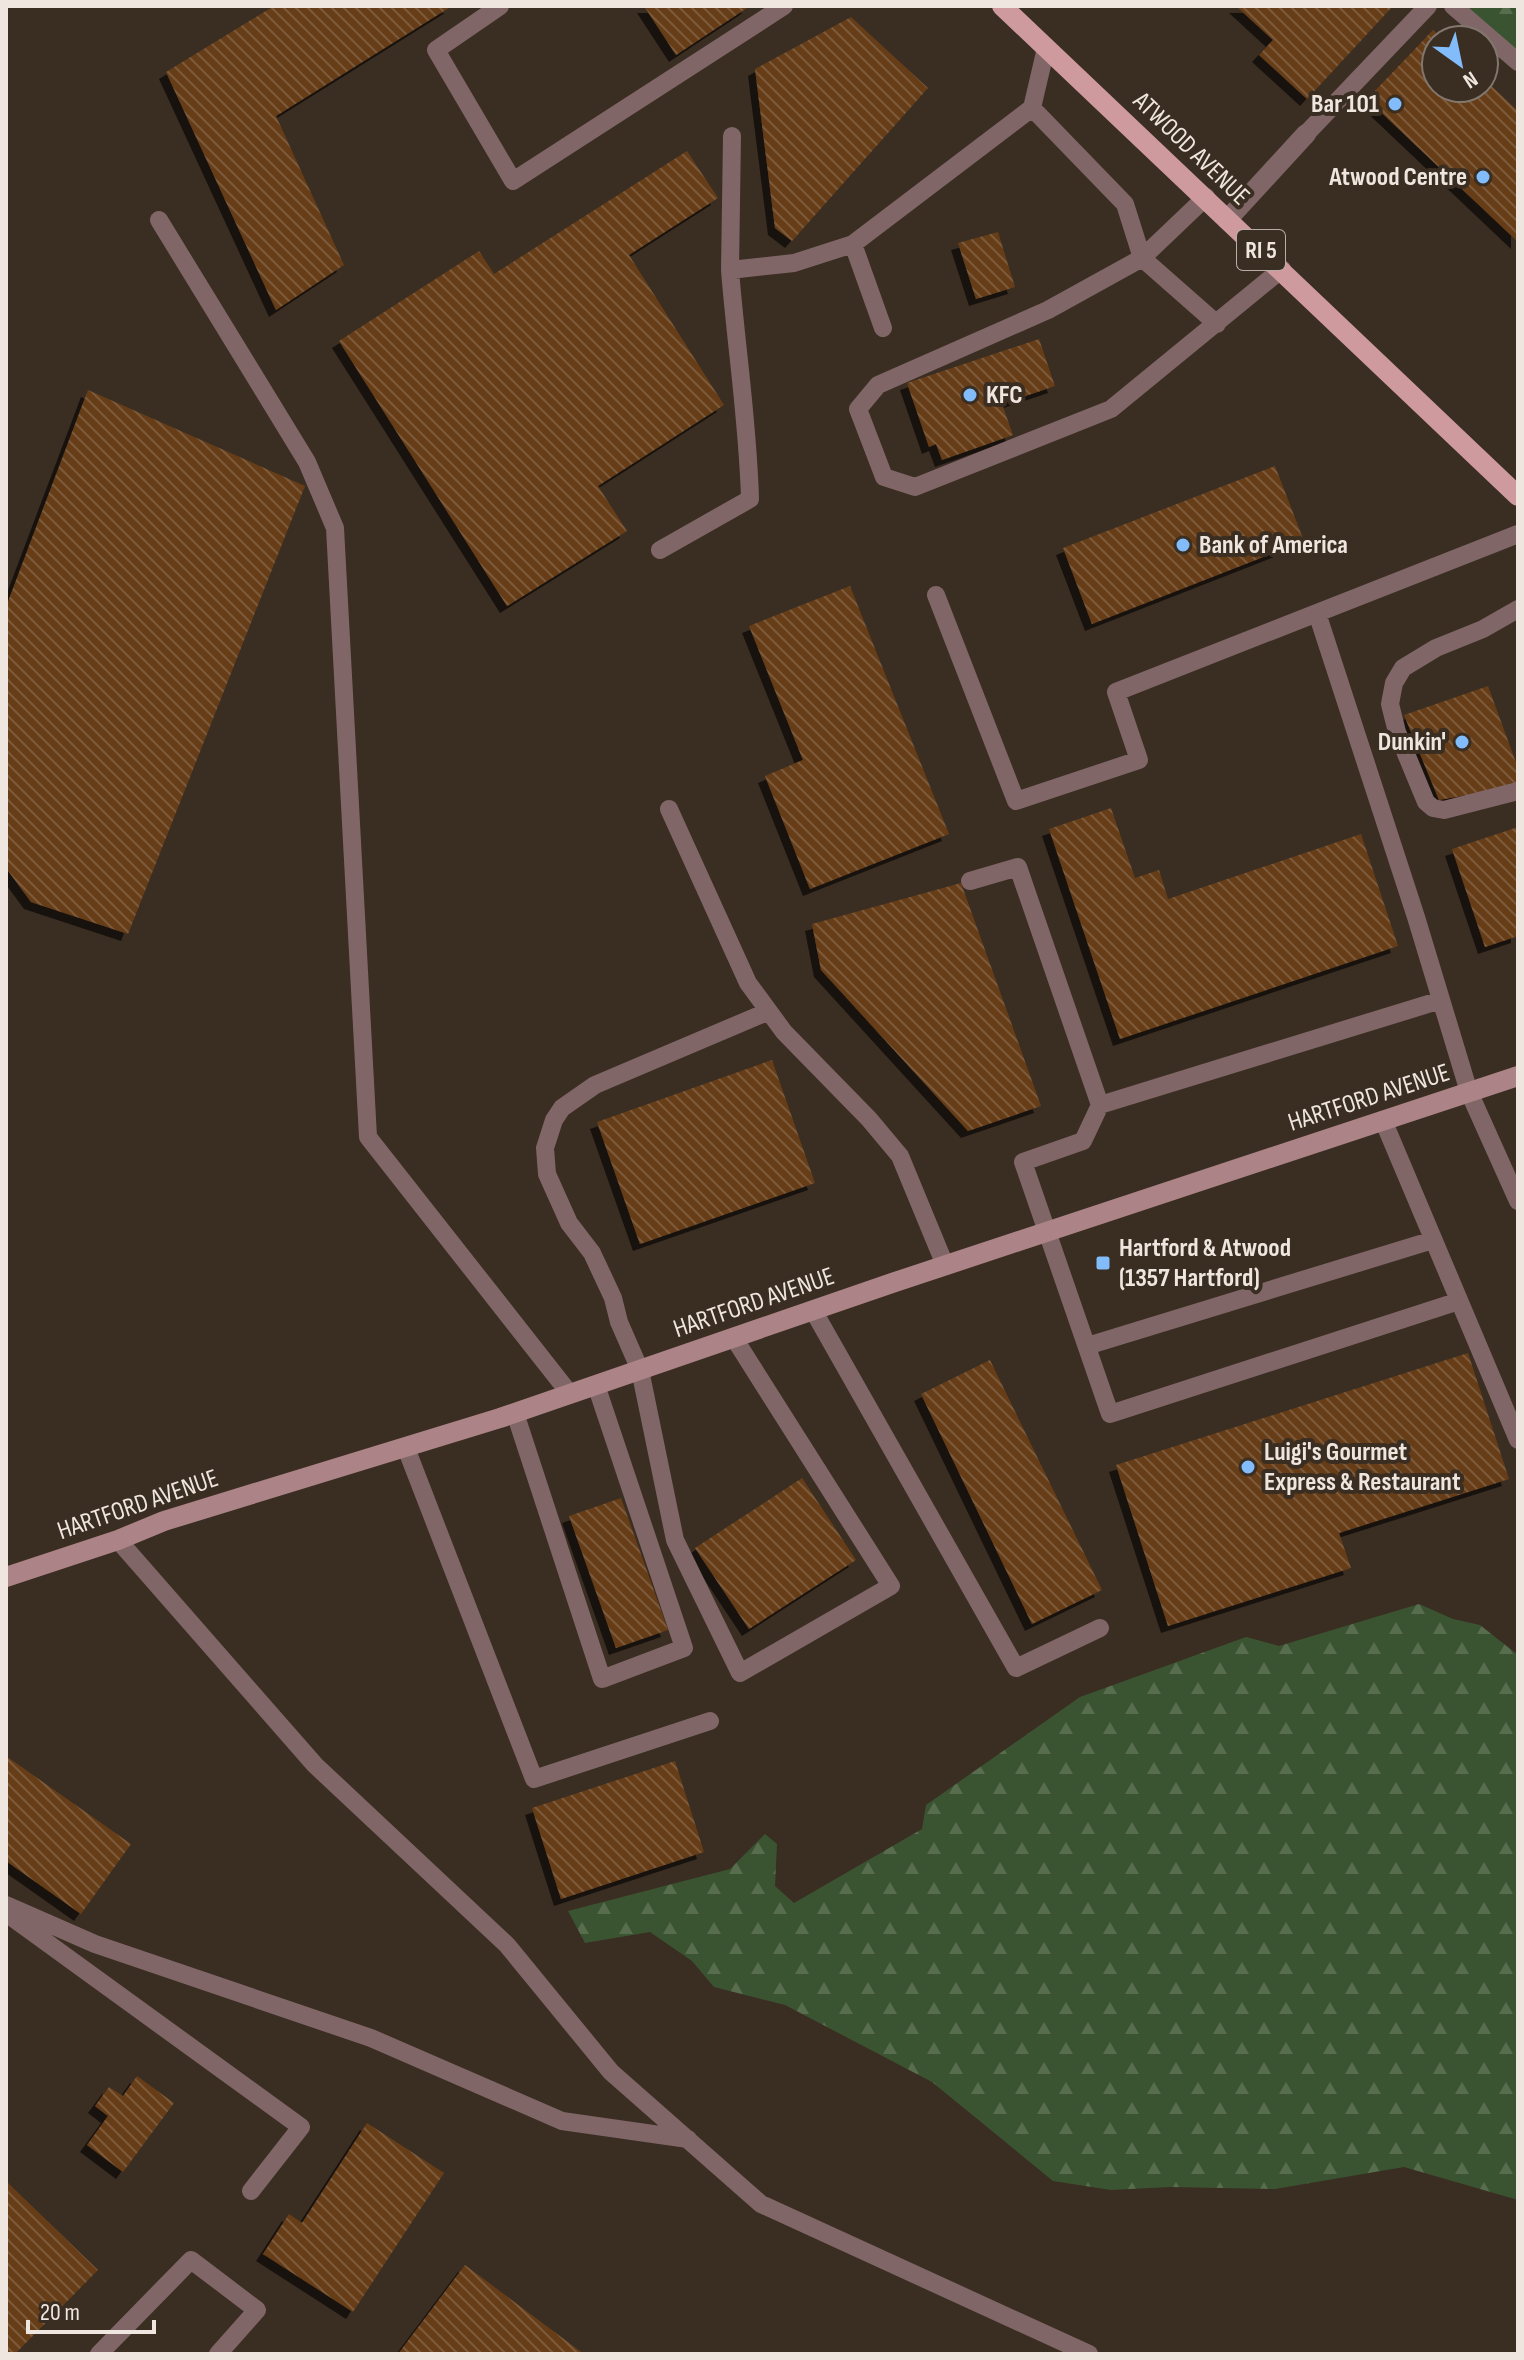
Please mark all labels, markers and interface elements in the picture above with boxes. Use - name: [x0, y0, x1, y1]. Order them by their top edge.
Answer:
- north arrow: [1420, 24, 1500, 104]
- text: N: [1458, 65, 1482, 94]
- street label: ATWOOD AVENUE: [1126, 85, 1256, 212]
- place label: Bar 101: [1311, 89, 1379, 120]
- marker: Bar 101: [1386, 95, 1404, 113]
- place label: Atwood Centre: [1328, 162, 1467, 193]
- marker: Atwood Centre: [1474, 168, 1492, 186]
- road number: RI 5: [1237, 230, 1285, 270]
- place label: KFC: [986, 380, 1023, 411]
- marker: KFC: [961, 386, 979, 404]
- place label: Bank of America: [1199, 530, 1348, 561]
- marker: Bank of America: [1174, 536, 1192, 554]
- place label: Dunkin': [1378, 727, 1446, 758]
- marker: Dunkin': [1453, 733, 1471, 751]
- street label: HARTFORD AVENUE: [1284, 1057, 1454, 1139]
- place label: Hartford & Atwood (1357 Hartford): [1119, 1233, 1291, 1294]
- marker: Hartford & Atwood (1357 Hartford): [1094, 1254, 1112, 1272]
- street label: HARTFORD AVENUE: [670, 1261, 838, 1345]
- place label: Luigi's Gourmet Express & Restaurant: [1264, 1437, 1461, 1498]
- marker: Luigi's Gourmet Express & Restaurant: [1239, 1458, 1257, 1476]
- street label: HARTFORD AVENUE: [54, 1463, 222, 1547]
- scale bar: [28, 2284, 154, 2334]
- text: 20 m: [40, 2298, 80, 2327]

